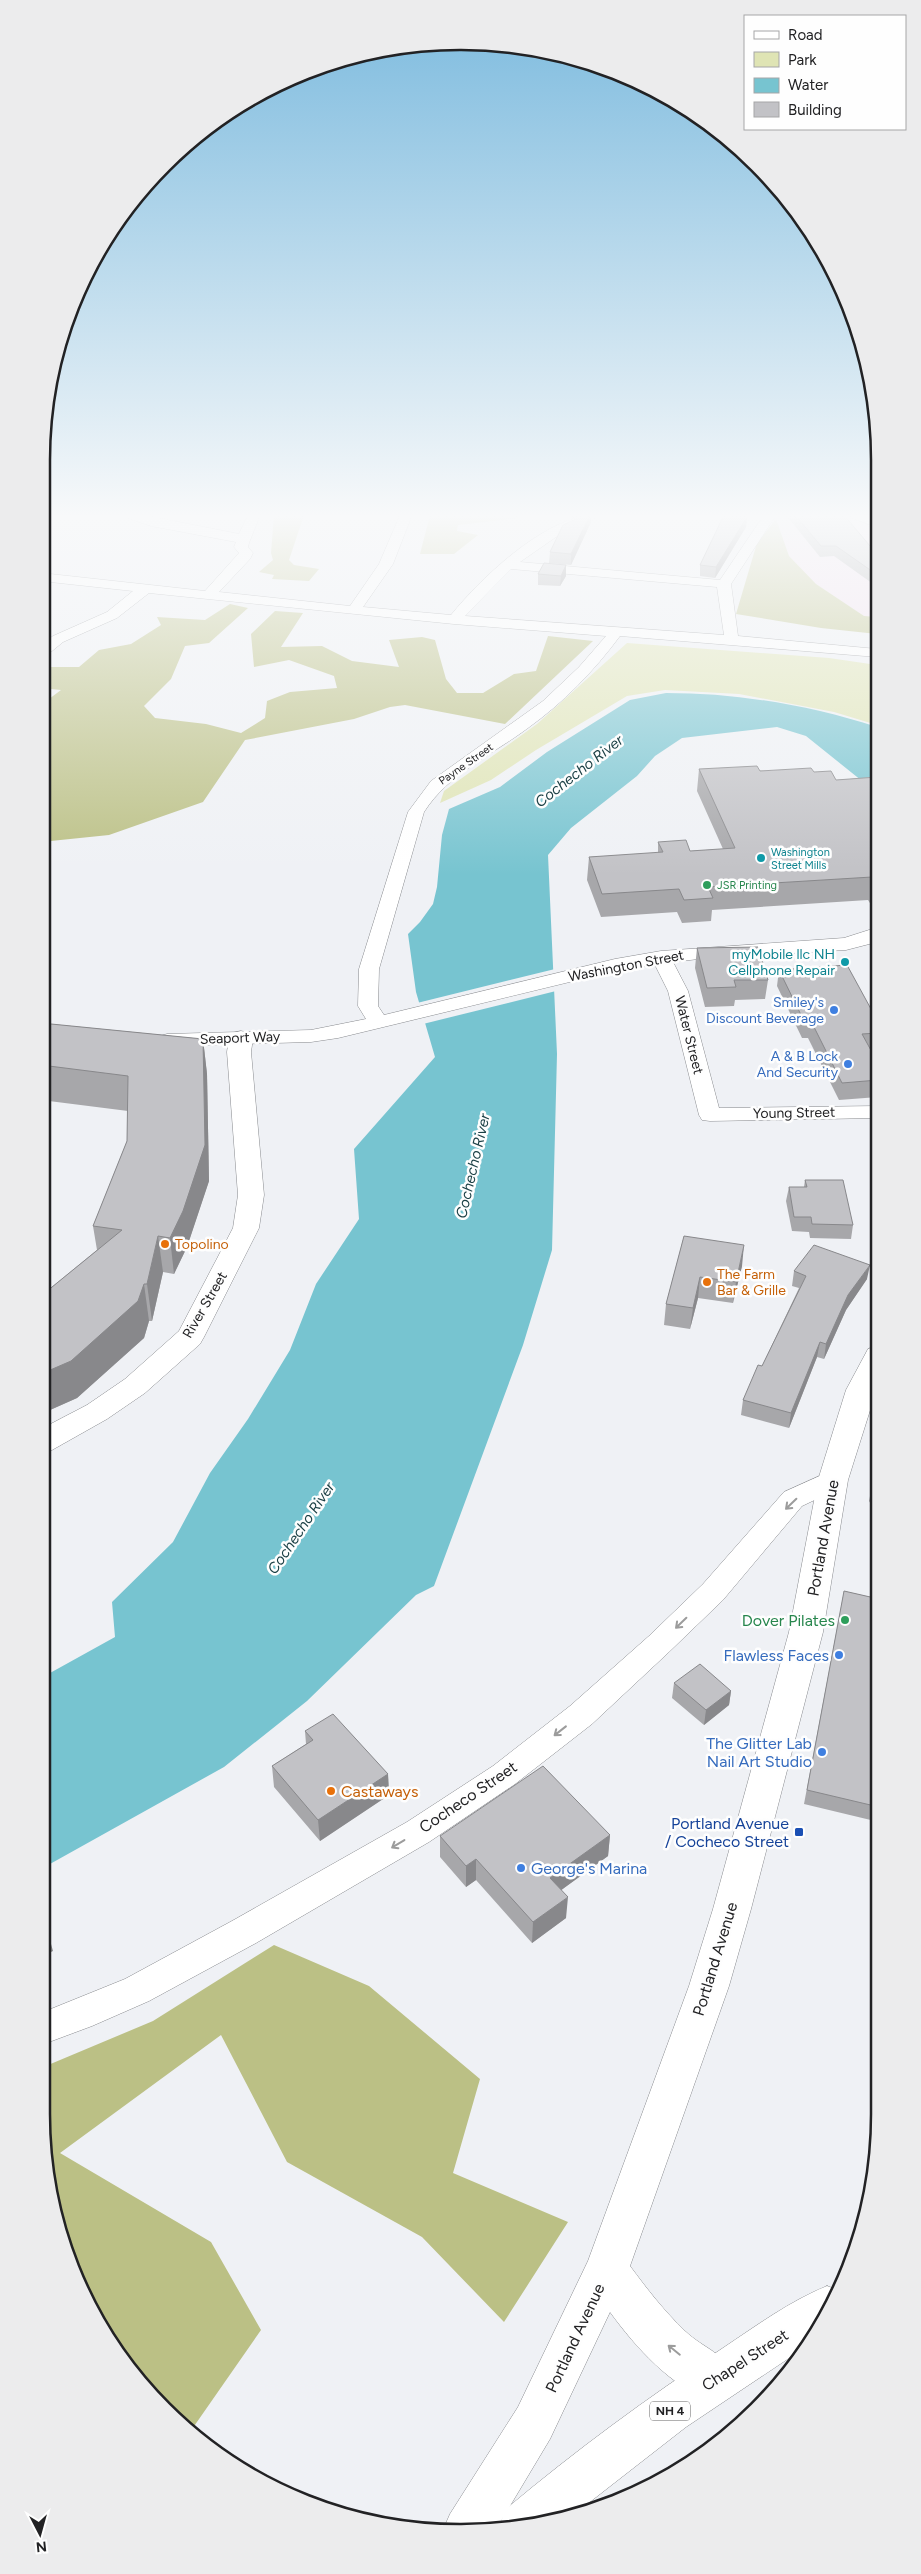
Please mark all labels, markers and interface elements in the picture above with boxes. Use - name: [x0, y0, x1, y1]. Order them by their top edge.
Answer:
- legend: [744, 15, 906, 130]
- text: Road: [788, 26, 823, 44]
- text: Park: [788, 51, 817, 69]
- text: Water: [788, 76, 828, 94]
- text: Building: [788, 101, 842, 119]
- water label: Cochecho River: [531, 730, 627, 811]
- street label: Payne Street: [436, 741, 496, 787]
- place label: Washington Street Mills: [771, 846, 830, 872]
- marker: Washington Street Mills: [755, 852, 767, 864]
- marker: JSR Printing: [701, 879, 713, 891]
- place label: JSR Printing: [717, 879, 777, 892]
- street label: Washington Street: [567, 946, 685, 986]
- place label: myMobile llc NH Cellphone Repair: [728, 946, 835, 979]
- marker: myMobile llc NH Cellphone Repair: [839, 956, 851, 968]
- street label: Water Street: [671, 994, 707, 1076]
- place label: Smiley's Discount Beverage: [706, 994, 824, 1027]
- marker: Smiley's Discount Beverage: [828, 1004, 840, 1016]
- street label: Seaport Way: [199, 1028, 281, 1048]
- place label: A & B Lock And Security: [757, 1048, 839, 1081]
- marker: A & B Lock And Security: [842, 1058, 854, 1070]
- street label: Young Street: [753, 1104, 835, 1122]
- water label: Cochecho River: [452, 1111, 494, 1220]
- place label: Topolino: [175, 1236, 229, 1253]
- marker: Topolino: [159, 1238, 171, 1250]
- place label: The Farm Bar & Grille: [717, 1266, 786, 1299]
- street label: River Street: [179, 1269, 231, 1341]
- marker: The Farm Bar & Grille: [701, 1276, 713, 1288]
- water label: Cochecho River: [264, 1478, 339, 1577]
- street label: Portland Avenue: [803, 1478, 843, 1598]
- one-way arrow: [784, 1498, 797, 1510]
- place label: Dover Pilates: [742, 1611, 835, 1630]
- marker: Dover Pilates: [839, 1614, 851, 1626]
- one-way arrow: [674, 1617, 687, 1629]
- place label: Flawless Faces: [723, 1646, 829, 1665]
- marker: Flawless Faces: [833, 1649, 845, 1661]
- one-way arrow: [554, 1726, 567, 1737]
- place label: The Glitter Lab Nail Art Studio: [706, 1734, 812, 1771]
- marker: The Glitter Lab Nail Art Studio: [816, 1746, 828, 1758]
- street label: Cocheco Street: [416, 1757, 520, 1837]
- place label: Castaways: [341, 1782, 418, 1801]
- marker: Castaways: [325, 1785, 337, 1797]
- place label: Portland Avenue / Cocheco Street: [665, 1814, 789, 1851]
- marker: Portland Avenue / Cocheco Street: [793, 1826, 805, 1838]
- one-way arrow: [391, 1839, 405, 1849]
- place label: George's Marina: [531, 1859, 647, 1878]
- marker: George's Marina: [515, 1862, 527, 1874]
- street label: Portland Avenue: [689, 1900, 741, 2018]
- street label: Portland Avenue: [541, 2280, 609, 2395]
- street label: Chapel Street: [698, 2325, 792, 2395]
- one-way arrow: [668, 2345, 681, 2356]
- road number: NH 4: [650, 2402, 690, 2420]
- north arrow: [15, 2509, 65, 2559]
- text: N: [35, 2537, 48, 2555]

